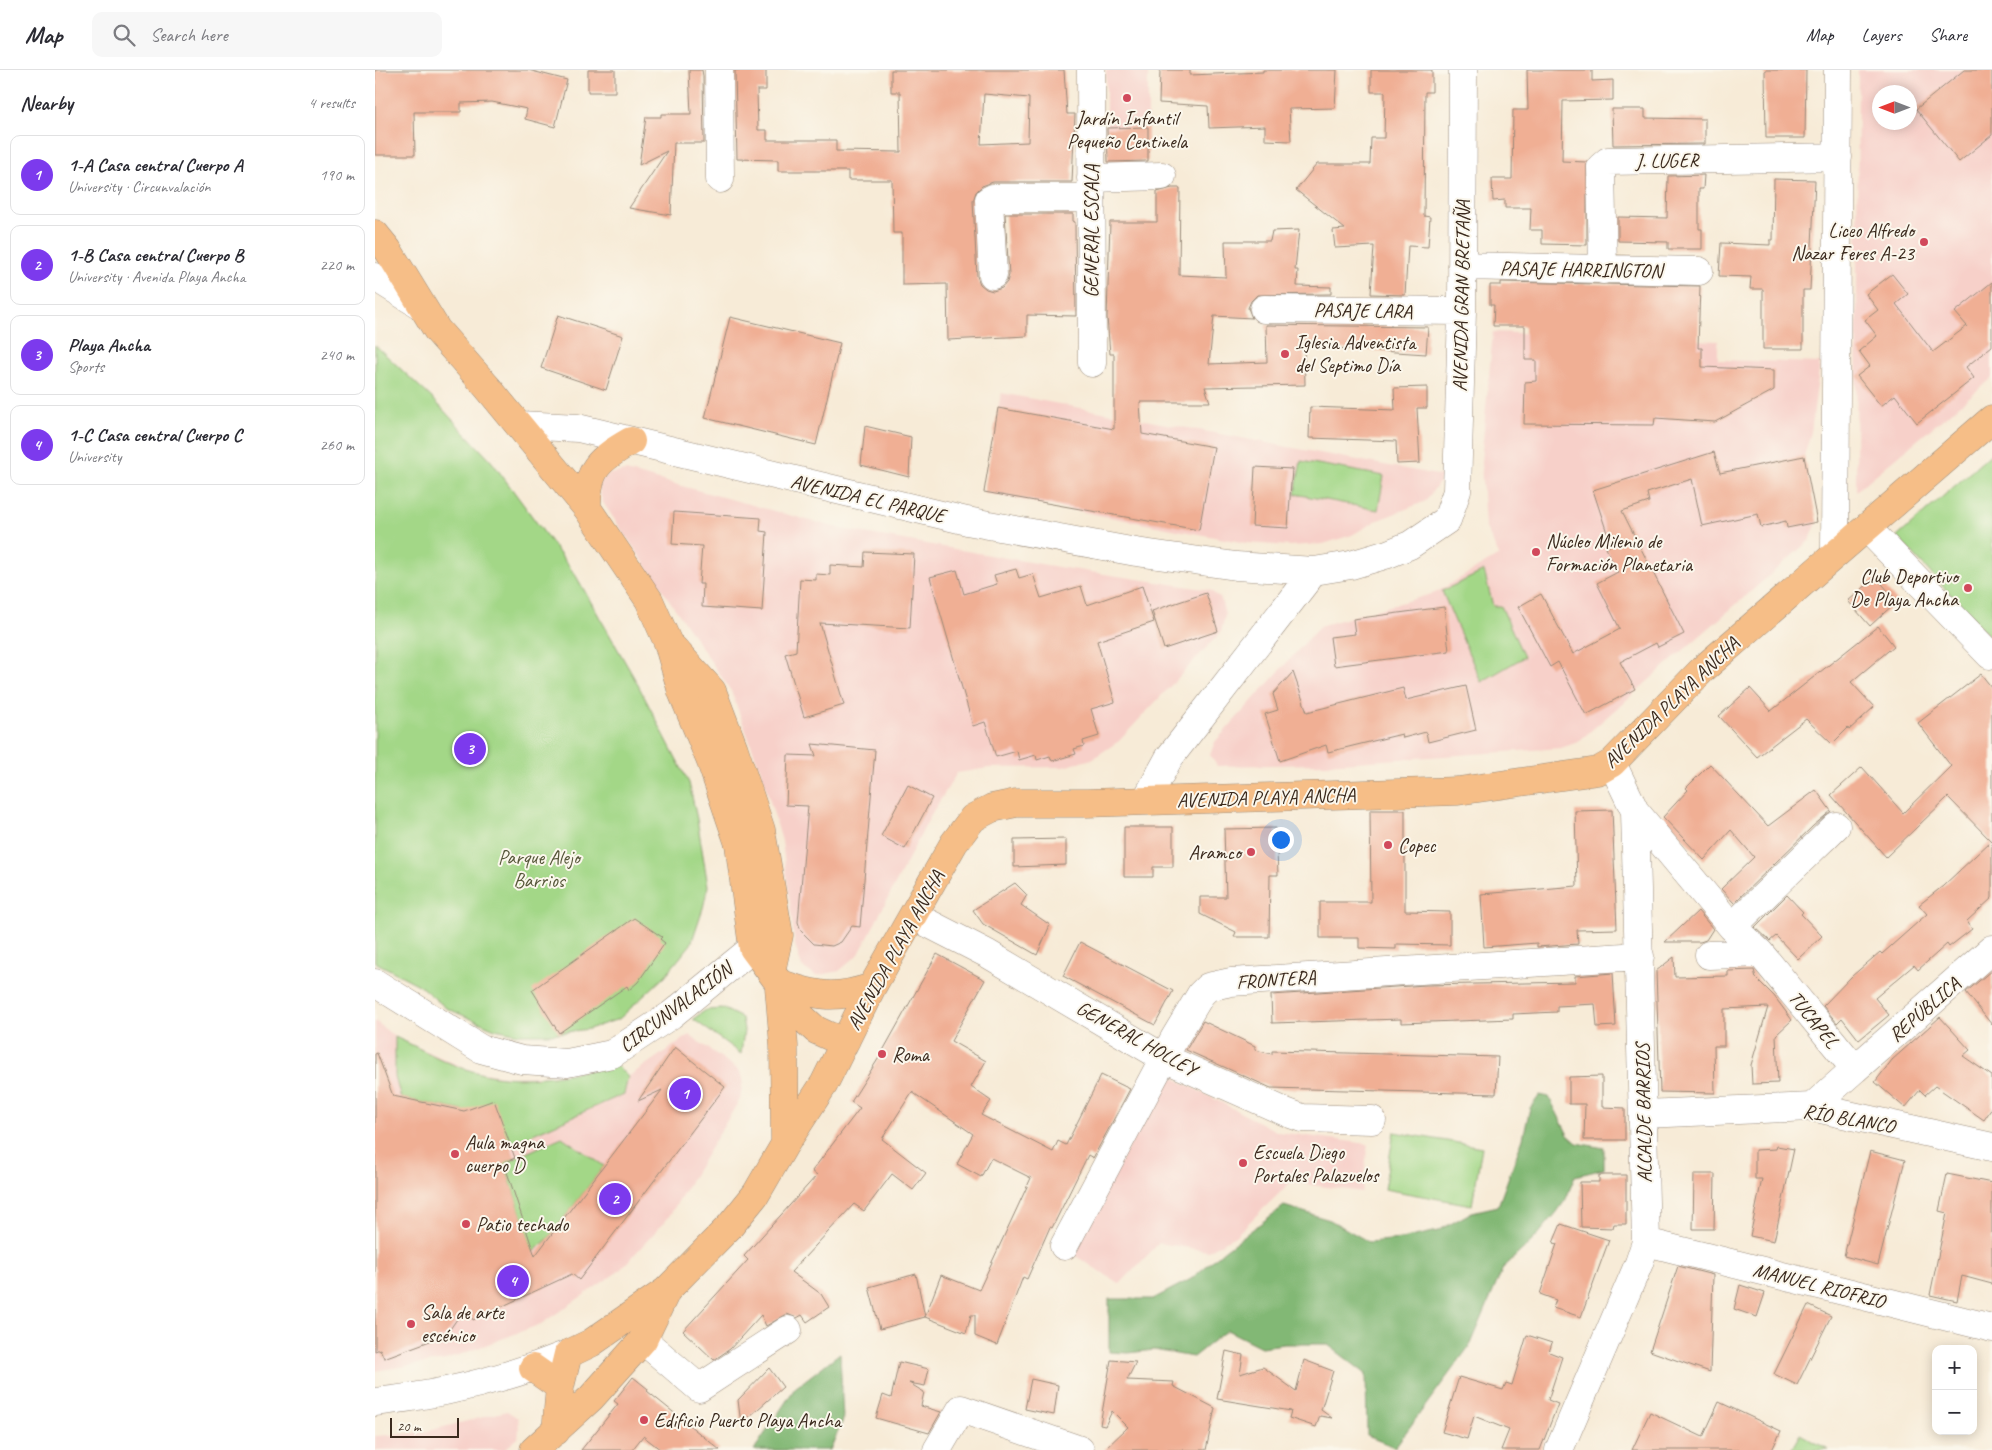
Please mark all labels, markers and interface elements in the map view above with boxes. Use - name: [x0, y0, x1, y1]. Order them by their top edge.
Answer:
- search box: [92, 12, 442, 57]
- text: Map: [25, 20, 62, 50]
- icon: search: [110, 21, 138, 49]
- text: Search here: [150, 23, 228, 47]
- text: Map: [1806, 24, 1834, 46]
- text: Layers: [1862, 24, 1901, 46]
- text: Share: [1929, 24, 1967, 46]
- north arrow: [1872, 85, 1917, 130]
- text: Nearby: [20, 90, 73, 116]
- marker: Jardín Infantil Pequeño Centinela: [1121, 92, 1133, 104]
- text: 4 results: [308, 93, 355, 113]
- place label: Jardín Infantil Pequeño Centinela: [1067, 106, 1189, 154]
- street label: J. LUGER: [1634, 147, 1701, 174]
- text: 1-A Casa central Cuerpo A: [68, 153, 243, 177]
- street label: GENERAL ESCALA: [1079, 163, 1104, 298]
- text: 1: [33, 165, 41, 185]
- text: 190 m: [320, 165, 354, 185]
- text: University · Circunvalación: [68, 177, 211, 197]
- street label: AVENIDA GRAN BRETAÑA: [1447, 199, 1476, 392]
- place label: Liceo Alfredo Nazar Feres A-23: [1791, 218, 1916, 266]
- marker: Liceo Alfredo Nazar Feres A-23: [1918, 236, 1930, 248]
- text: 1-B Casa central Cuerpo B: [68, 243, 244, 267]
- text: 2: [33, 255, 41, 275]
- text: 220 m: [320, 255, 354, 275]
- street label: PASAJE HARRINGTON: [1500, 256, 1665, 283]
- text: University · Avenida Playa Ancha: [68, 267, 245, 287]
- street label: PASAJE LARA: [1313, 297, 1413, 324]
- place label: Iglesia Adventista del Septimo Día: [1295, 330, 1417, 378]
- text: Playa Ancha: [68, 333, 150, 357]
- text: 3: [33, 345, 41, 365]
- text: 240 m: [320, 345, 354, 365]
- marker: Iglesia Adventista del Septimo Día: [1279, 348, 1291, 360]
- text: Sports: [68, 357, 104, 377]
- text: 1-C Casa central Cuerpo C: [68, 423, 242, 447]
- text: 4: [33, 435, 41, 455]
- text: 260 m: [320, 435, 354, 455]
- text: University: [68, 447, 121, 467]
- street label: AVENIDA EL PARQUE: [788, 469, 950, 529]
- place label: Núcleo Milenio de Formación Planetaria: [1546, 529, 1694, 577]
- marker: Núcleo Milenio de Formación Planetaria: [1530, 546, 1542, 558]
- place label: Club Deportivo De Playa Ancha: [1850, 564, 1960, 612]
- marker: Club Deportivo De Playa Ancha: [1962, 582, 1974, 594]
- street label: AVENIDA PLAYA ANCHA: [1598, 631, 1745, 773]
- pin: 3: [454, 730, 486, 768]
- street label: AVENIDA PLAYA ANCHA: [1176, 782, 1357, 813]
- your location: [1268, 827, 1294, 853]
- place label: Copec: [1398, 833, 1437, 858]
- marker: Copec: [1382, 839, 1394, 851]
- place label: Aramco: [1189, 840, 1243, 865]
- park label: Parque Alejo Barrios: [498, 845, 582, 893]
- marker: Aramco: [1245, 846, 1257, 858]
- street label: AVENIDA PLAYA ANCHA: [841, 865, 950, 1034]
- street label: CIRCUNVALACIÓN: [614, 955, 739, 1058]
- street label: FRONTERA: [1235, 964, 1318, 995]
- street label: REPÚBLICA: [1883, 971, 1966, 1047]
- street label: TUCAPEL: [1783, 986, 1845, 1053]
- street label: GENERAL HOLLEY: [1072, 995, 1204, 1083]
- street label: ALCALDE BARRIOS: [1630, 1041, 1657, 1183]
- place label: Roma: [892, 1042, 931, 1067]
- marker: Roma: [876, 1048, 888, 1060]
- pin: 1: [669, 1075, 701, 1113]
- street label: RÍO BLANCO: [1801, 1098, 1899, 1139]
- place label: Aula magna cuerpo D: [465, 1130, 545, 1178]
- place label: Escuela Diego Portales Palazuelos: [1253, 1140, 1381, 1188]
- marker: Aula magna cuerpo D: [449, 1148, 461, 1160]
- marker: Escuela Diego Portales Palazuelos: [1237, 1157, 1249, 1169]
- pin: 2: [599, 1180, 631, 1218]
- place label: Patio techado: [476, 1212, 569, 1237]
- marker: Patio techado: [460, 1218, 472, 1230]
- street label: MANUEL RIOFRIO: [1751, 1257, 1889, 1314]
- pin: 4: [497, 1262, 529, 1300]
- place label: Sala de arte escénico: [421, 1300, 505, 1348]
- marker: Sala de arte escénico: [405, 1318, 417, 1330]
- map controls: [1932, 1345, 1977, 1435]
- button: +: [1932, 1345, 1977, 1390]
- button: −: [1932, 1390, 1977, 1435]
- place label: Edificio Puerto Playa Ancha: [654, 1408, 843, 1433]
- marker: Edificio Puerto Playa Ancha: [638, 1414, 650, 1426]
- scale bar: [390, 1415, 459, 1438]
- text: 20 m: [397, 1418, 421, 1435]

